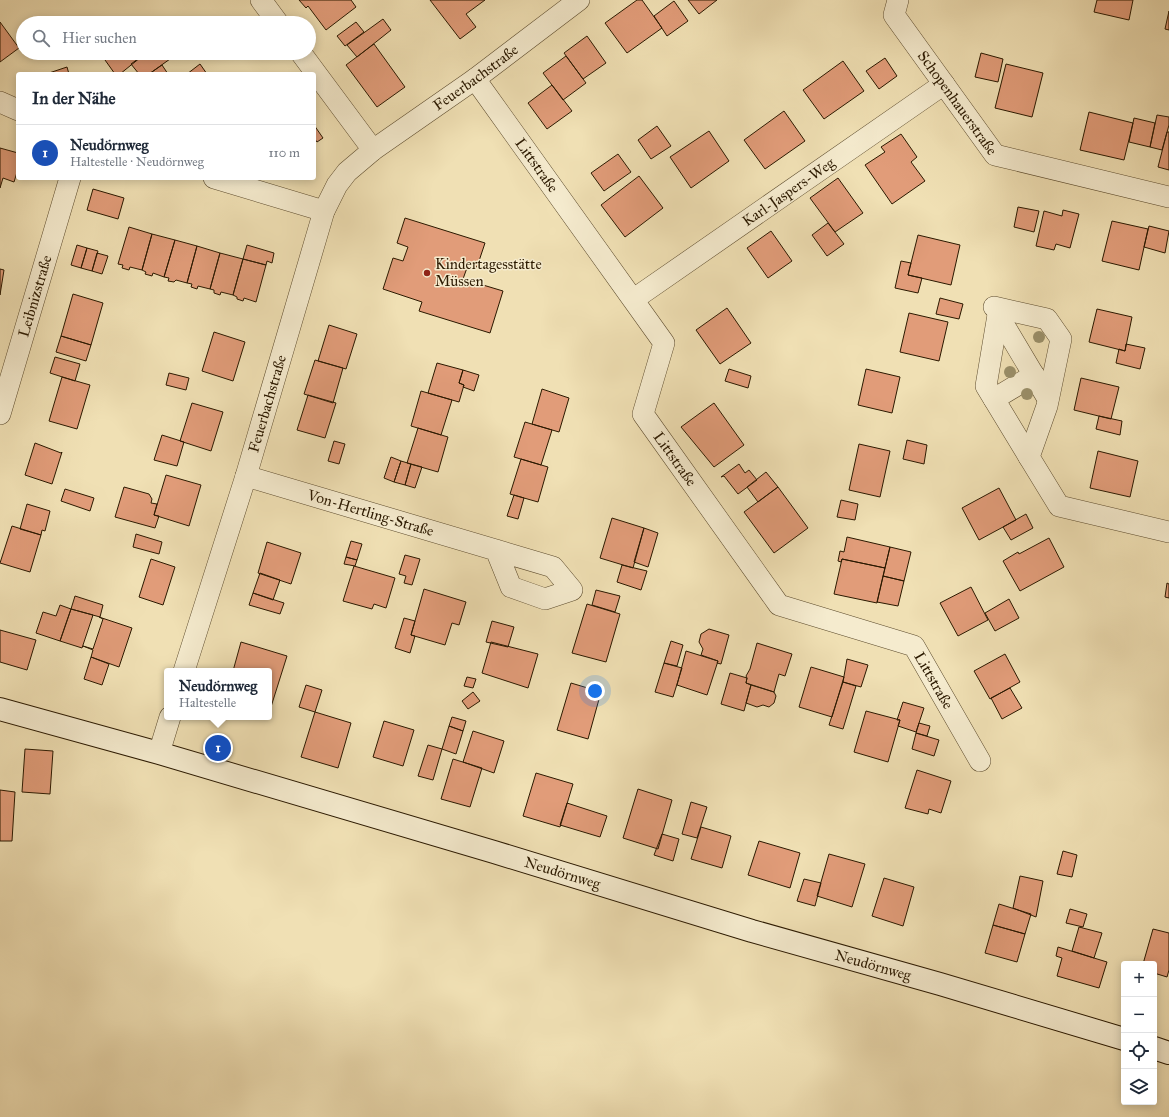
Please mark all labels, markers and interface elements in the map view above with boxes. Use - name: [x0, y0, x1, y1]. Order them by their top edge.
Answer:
- search box: [16, 16, 316, 60]
- icon: search: [30, 27, 52, 49]
- text: Hier suchen: [62, 29, 137, 47]
- street label: Feuerbachstraße: [430, 41, 522, 114]
- street label: Schopenhauerstraße: [914, 47, 1001, 159]
- text: In der Nähe: [32, 88, 116, 109]
- street label: Littstraße: [511, 135, 562, 196]
- text: Neudörnweg: [70, 136, 148, 154]
- text: 1: [42, 145, 48, 161]
- text: 110 m: [268, 145, 300, 161]
- street label: Karl-Jaspers-Weg: [739, 153, 839, 230]
- text: Haltestelle · Neudörnweg: [70, 154, 204, 170]
- street label: Leibnizstraße: [14, 253, 56, 339]
- place label: Kindertagesstätte Müssen: [435, 255, 542, 290]
- marker: Kindertagesstätte Müssen: [422, 268, 432, 278]
- street label: Feuerbachstraße: [244, 353, 290, 455]
- street label: Littstraße: [650, 428, 701, 490]
- street label: Von-Hertling-Straße: [304, 485, 436, 540]
- street label: Littstraße: [910, 649, 957, 712]
- popup: [164, 668, 272, 720]
- text: Neudörnweg: [179, 677, 257, 695]
- your location: [585, 681, 605, 701]
- text: Haltestelle: [179, 695, 236, 711]
- pin: 1: [205, 733, 231, 763]
- street label: Neudörnweg: [522, 853, 604, 893]
- street label: Neudörnweg: [833, 946, 914, 985]
- map controls: [1121, 961, 1157, 1105]
- button: +: [1121, 961, 1157, 997]
- button: −: [1121, 997, 1157, 1033]
- button: locate: [1121, 1033, 1157, 1069]
- button: layers: [1121, 1069, 1157, 1105]

